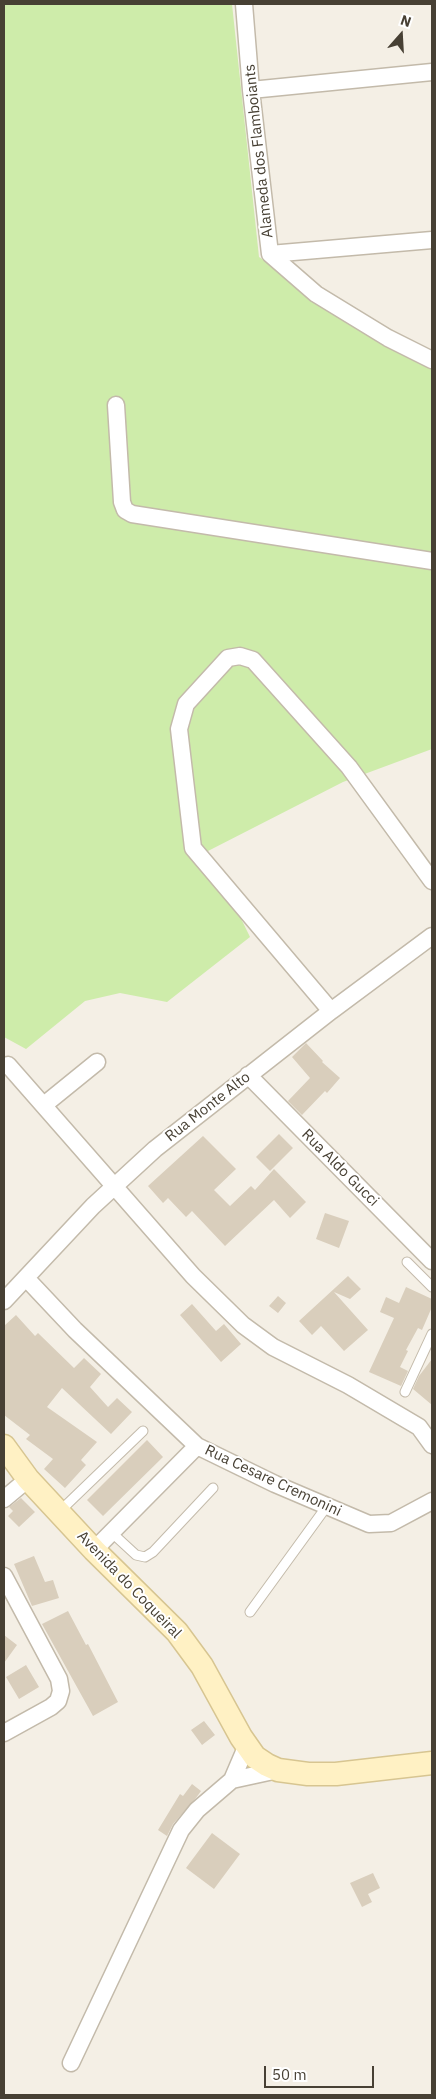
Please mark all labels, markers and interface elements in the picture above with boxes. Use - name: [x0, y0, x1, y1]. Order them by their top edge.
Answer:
- north arrow: [376, 10, 426, 60]
- text: N: [398, 11, 414, 31]
- street label: Alameda dos Flamboiants: [241, 63, 277, 239]
- street label: Rua Monte Alto: [162, 1068, 254, 1146]
- street label: Rua Aldo Gucci: [298, 1126, 382, 1210]
- street label: Rua Cesare Cremonini: [202, 1441, 344, 1521]
- street label: Avenida do Coqueiral: [73, 1528, 185, 1642]
- scale bar: [266, 2056, 376, 2088]
- text: 50 m: [272, 2065, 307, 2084]

